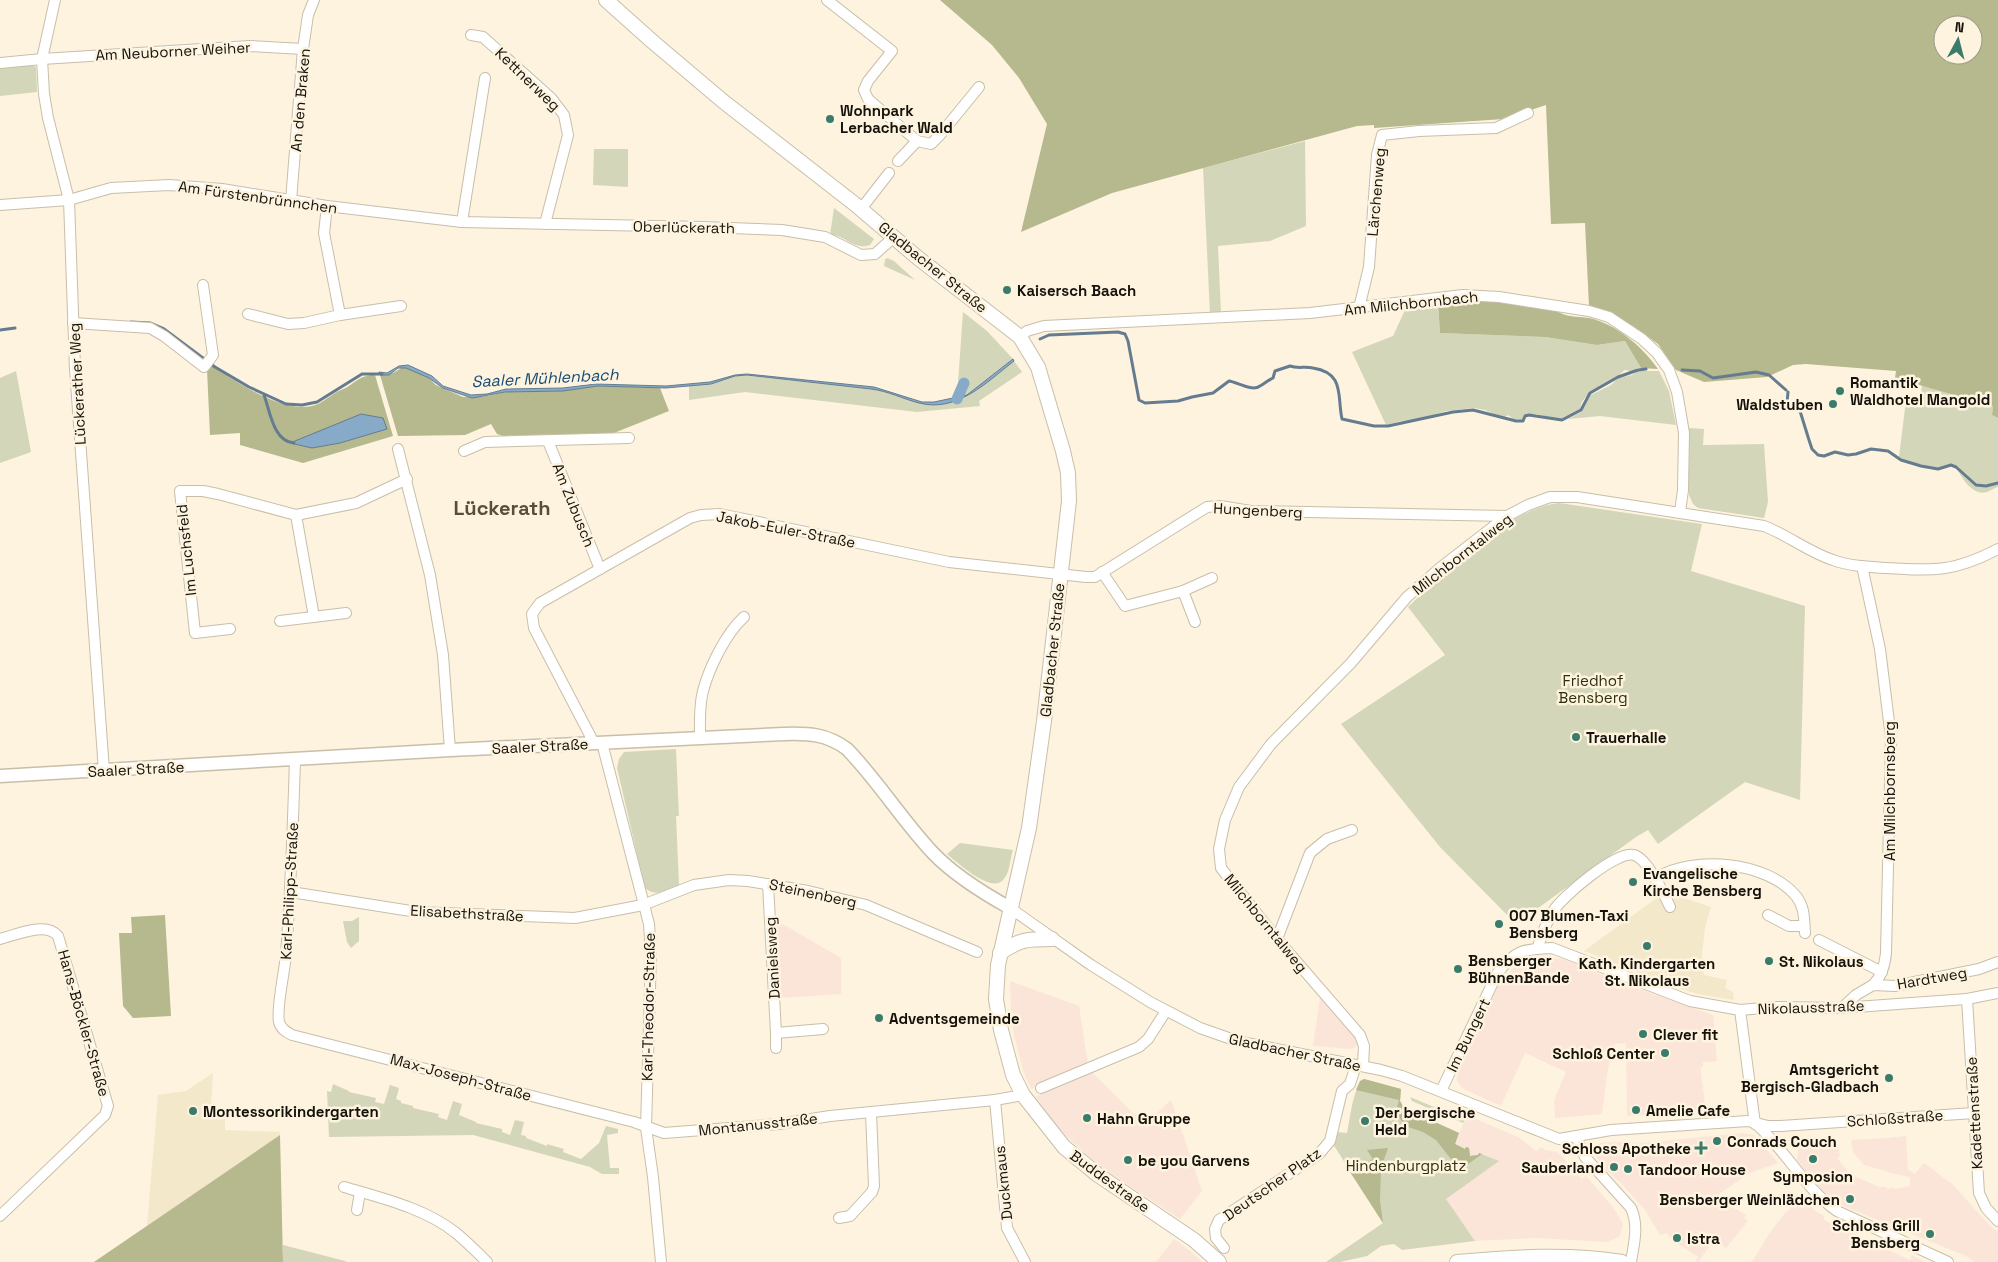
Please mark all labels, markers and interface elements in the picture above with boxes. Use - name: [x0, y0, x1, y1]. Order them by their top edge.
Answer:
- north arrow: [1933, 15, 1983, 65]
- text: N: [1954, 18, 1965, 37]
- street label: Am Neuborner Weiher: [95, 37, 251, 65]
- street label: Kettnerweg: [491, 43, 565, 115]
- street label: An den Braken: [286, 47, 314, 153]
- place label: Wohnpark Lerbacher Wald: [840, 101, 953, 137]
- marker: Wohnpark Lerbacher Wald: [824, 113, 836, 125]
- street label: Lärchenweg: [1363, 147, 1389, 237]
- street label: Am Fürstenbrünnchen: [177, 176, 339, 218]
- street label: Oberlückerath: [633, 217, 735, 237]
- street label: Gladbacher Straße: [875, 217, 991, 317]
- place label: Kaisersch Baach: [1017, 281, 1136, 300]
- marker: Kaisersch Baach: [1001, 284, 1013, 296]
- street label: Am Milchbornbach: [1343, 287, 1479, 319]
- street label: Lückerather Weg: [64, 322, 90, 446]
- water label: Saaler Mühlenbach: [471, 364, 620, 392]
- place label: Romantik Waldhotel Mangold: [1850, 373, 1990, 409]
- marker: Romantik Waldhotel Mangold: [1834, 385, 1846, 397]
- place label: Waldstuben: [1736, 395, 1823, 414]
- marker: Waldstuben: [1827, 398, 1839, 410]
- street label: Am Zubusch: [549, 460, 599, 550]
- district label: Lückerath: [453, 495, 551, 521]
- street label: Hungenberg: [1213, 498, 1303, 522]
- street label: Im Luchsfeld: [172, 503, 200, 597]
- street label: Jakob-Euler-Straße: [715, 506, 857, 552]
- street label: Milchborntalweg: [1408, 509, 1516, 599]
- street label: Gladbacher Straße: [1036, 582, 1068, 718]
- park label: Friedhof Bensberg: [1558, 671, 1628, 707]
- street label: Am Milchbornsberg: [1880, 721, 1899, 861]
- place label: Trauerhalle: [1586, 728, 1667, 747]
- marker: Trauerhalle: [1570, 731, 1582, 743]
- street label: Saaler Straße: [491, 734, 589, 758]
- street label: Saaler Straße: [87, 757, 185, 781]
- street label: Karl-Philipp-Straße: [276, 822, 302, 960]
- place label: Evangelische Kirche Bensberg: [1643, 864, 1762, 900]
- street label: Milchborntalweg: [1220, 870, 1312, 976]
- street label: Steinenberg: [767, 874, 859, 912]
- marker: Evangelische Kirche Bensberg: [1627, 876, 1639, 888]
- street label: Elisabethstraße: [410, 901, 524, 925]
- place label: 007 Blumen-Taxi Bensberg: [1509, 906, 1629, 942]
- street label: Danielsweg: [760, 916, 784, 1000]
- marker: 007 Blumen-Taxi Bensberg: [1493, 918, 1505, 930]
- street label: Karl-Theodor-Straße: [637, 933, 659, 1081]
- marker: Kath. Kindergarten St. Nikolaus: [1641, 940, 1653, 952]
- street label: Hans-Böckler-Straße: [54, 947, 114, 1099]
- place label: Bensberger BühnenBande: [1468, 951, 1570, 987]
- place label: St. Nikolaus: [1779, 952, 1864, 971]
- place label: Kath. Kindergarten St. Nikolaus: [1579, 954, 1715, 990]
- marker: St. Nikolaus: [1763, 955, 1775, 967]
- street label: Hardtweg: [1895, 962, 1969, 994]
- marker: Bensberger BühnenBande: [1452, 963, 1464, 975]
- street label: Im Bungert: [1442, 995, 1494, 1075]
- street label: Nikolausstraße: [1757, 996, 1865, 1018]
- place label: Adventsgemeinde: [889, 1009, 1020, 1028]
- marker: Adventsgemeinde: [873, 1012, 885, 1024]
- place label: Clever fit: [1653, 1025, 1719, 1044]
- marker: Clever fit: [1637, 1028, 1649, 1040]
- street label: Gladbacher Straße: [1227, 1029, 1363, 1075]
- place label: Schloß Center: [1553, 1044, 1655, 1063]
- marker: Schloß Center: [1659, 1047, 1671, 1059]
- street label: Max-Joseph-Straße: [388, 1049, 534, 1105]
- street label: Kadettenstraße: [1962, 1056, 1986, 1170]
- place label: Amtsgericht Bergisch-Gladbach: [1741, 1060, 1879, 1096]
- marker: Amtsgericht Bergisch-Gladbach: [1883, 1072, 1895, 1084]
- place label: Amelie Cafe: [1646, 1101, 1731, 1120]
- place label: Montessorikindergarten: [203, 1102, 379, 1121]
- place label: Der bergische Held: [1375, 1103, 1476, 1139]
- marker: Amelie Cafe: [1630, 1104, 1642, 1116]
- marker: Montessorikindergarten: [187, 1105, 199, 1117]
- street label: Schloßstraße: [1846, 1105, 1944, 1131]
- street label: Montanusstraße: [697, 1108, 819, 1140]
- place label: Hahn Gruppe: [1097, 1109, 1191, 1128]
- marker: Hahn Gruppe: [1081, 1112, 1093, 1124]
- marker: Der bergische Held: [1359, 1115, 1371, 1127]
- place label: Conrads Couch: [1727, 1132, 1837, 1151]
- marker: Conrads Couch: [1711, 1135, 1723, 1147]
- place label: Schloss Apotheke: [1562, 1139, 1691, 1158]
- marker: Schloss Apotheke: [1695, 1142, 1707, 1154]
- street label: Deutscher Platz: [1219, 1143, 1325, 1225]
- street label: Duckmaus: [990, 1145, 1016, 1221]
- street label: Buddestraße: [1066, 1146, 1154, 1216]
- place label: be you Garvens: [1138, 1151, 1250, 1170]
- marker: Symposion: [1807, 1153, 1819, 1165]
- marker: be you Garvens: [1122, 1154, 1134, 1166]
- park label: Hindenburgplatz: [1346, 1156, 1466, 1175]
- place label: Sauberland: [1522, 1158, 1604, 1177]
- place label: Tandoor House: [1638, 1160, 1746, 1179]
- marker: Sauberland: [1608, 1161, 1620, 1173]
- marker: Tandoor House: [1622, 1163, 1634, 1175]
- place label: Symposion: [1773, 1167, 1853, 1186]
- place label: Bensberger Weinlädchen: [1659, 1190, 1840, 1209]
- marker: Bensberger Weinlädchen: [1844, 1193, 1856, 1205]
- place label: Schloss Grill Bensberg: [1832, 1216, 1920, 1252]
- marker: Schloss Grill Bensberg: [1924, 1228, 1936, 1240]
- place label: Istra: [1687, 1229, 1720, 1248]
- marker: Istra: [1671, 1232, 1683, 1244]

